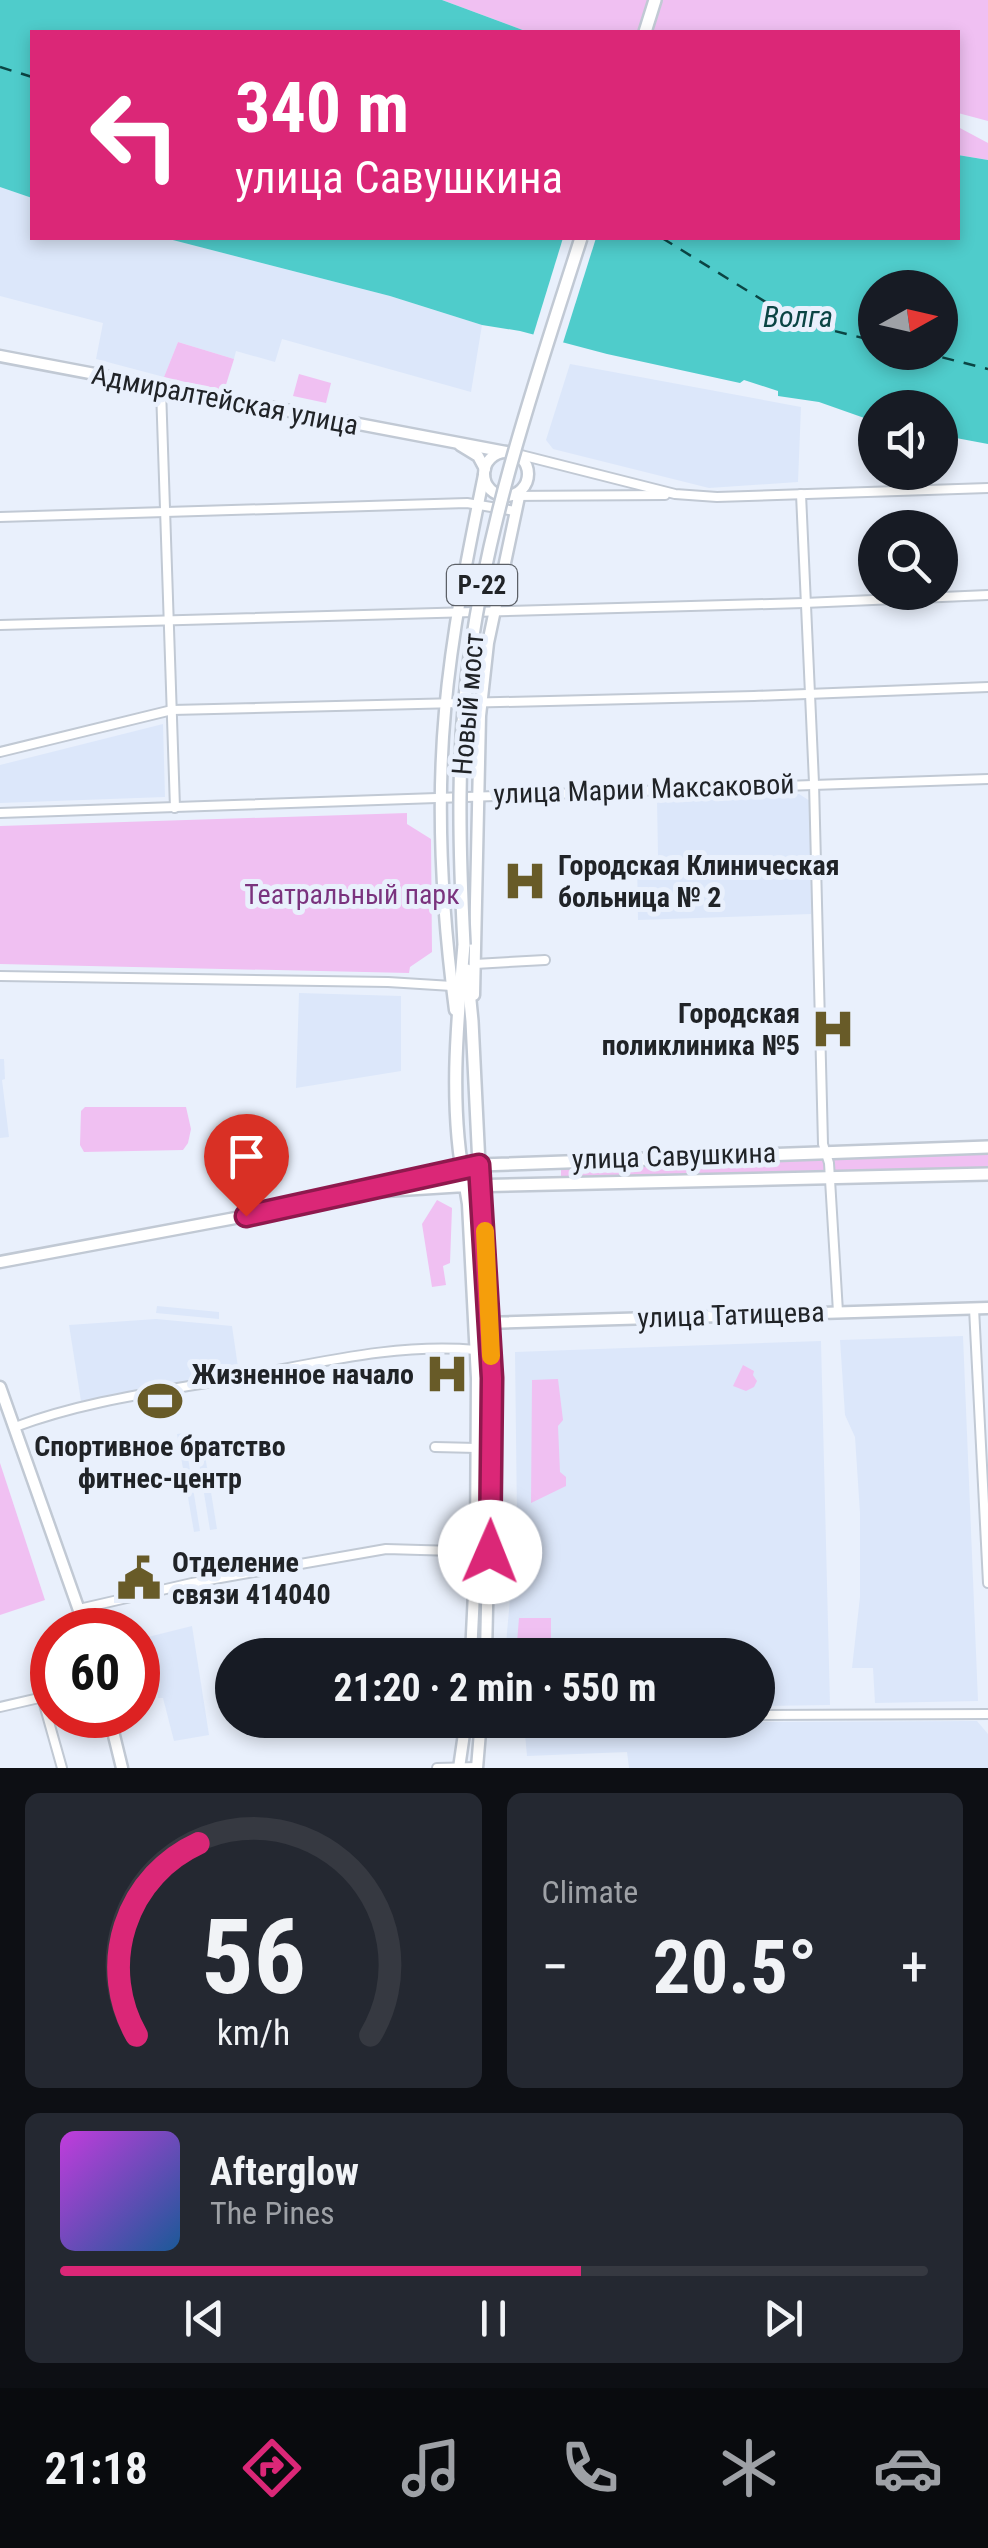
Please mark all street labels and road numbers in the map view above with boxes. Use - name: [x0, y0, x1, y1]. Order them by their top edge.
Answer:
- street label: Адмиралтейская улица: [89, 358, 361, 442]
- road number: Р-22: [447, 565, 517, 605]
- street label: Новый мост: [445, 632, 491, 776]
- street label: улица Марии Максаковой: [493, 767, 795, 811]
- street label: улица Савушкина: [571, 1136, 777, 1176]
- street label: улица Татищева: [637, 1295, 825, 1335]

